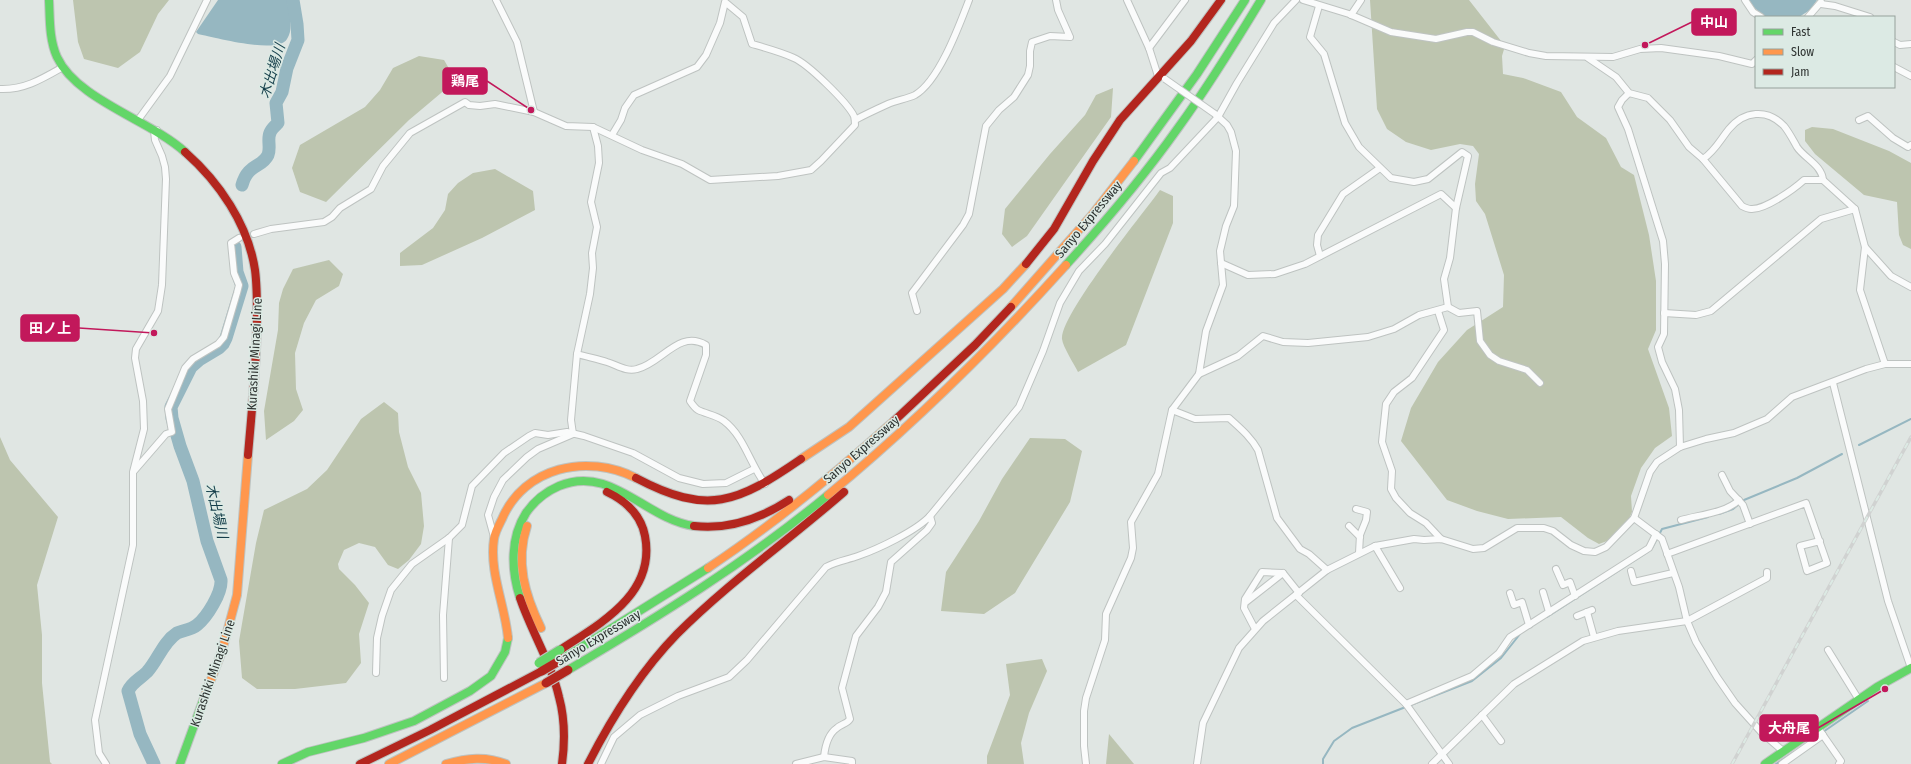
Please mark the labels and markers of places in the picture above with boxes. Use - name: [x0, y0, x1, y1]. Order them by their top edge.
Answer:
- callout: 中山: [1692, 9, 1736, 35]
- callout: 鶏尾: [443, 68, 487, 94]
- callout: 田ノ上: [21, 315, 79, 341]
- callout: 大舟尾: [1760, 715, 1818, 741]

